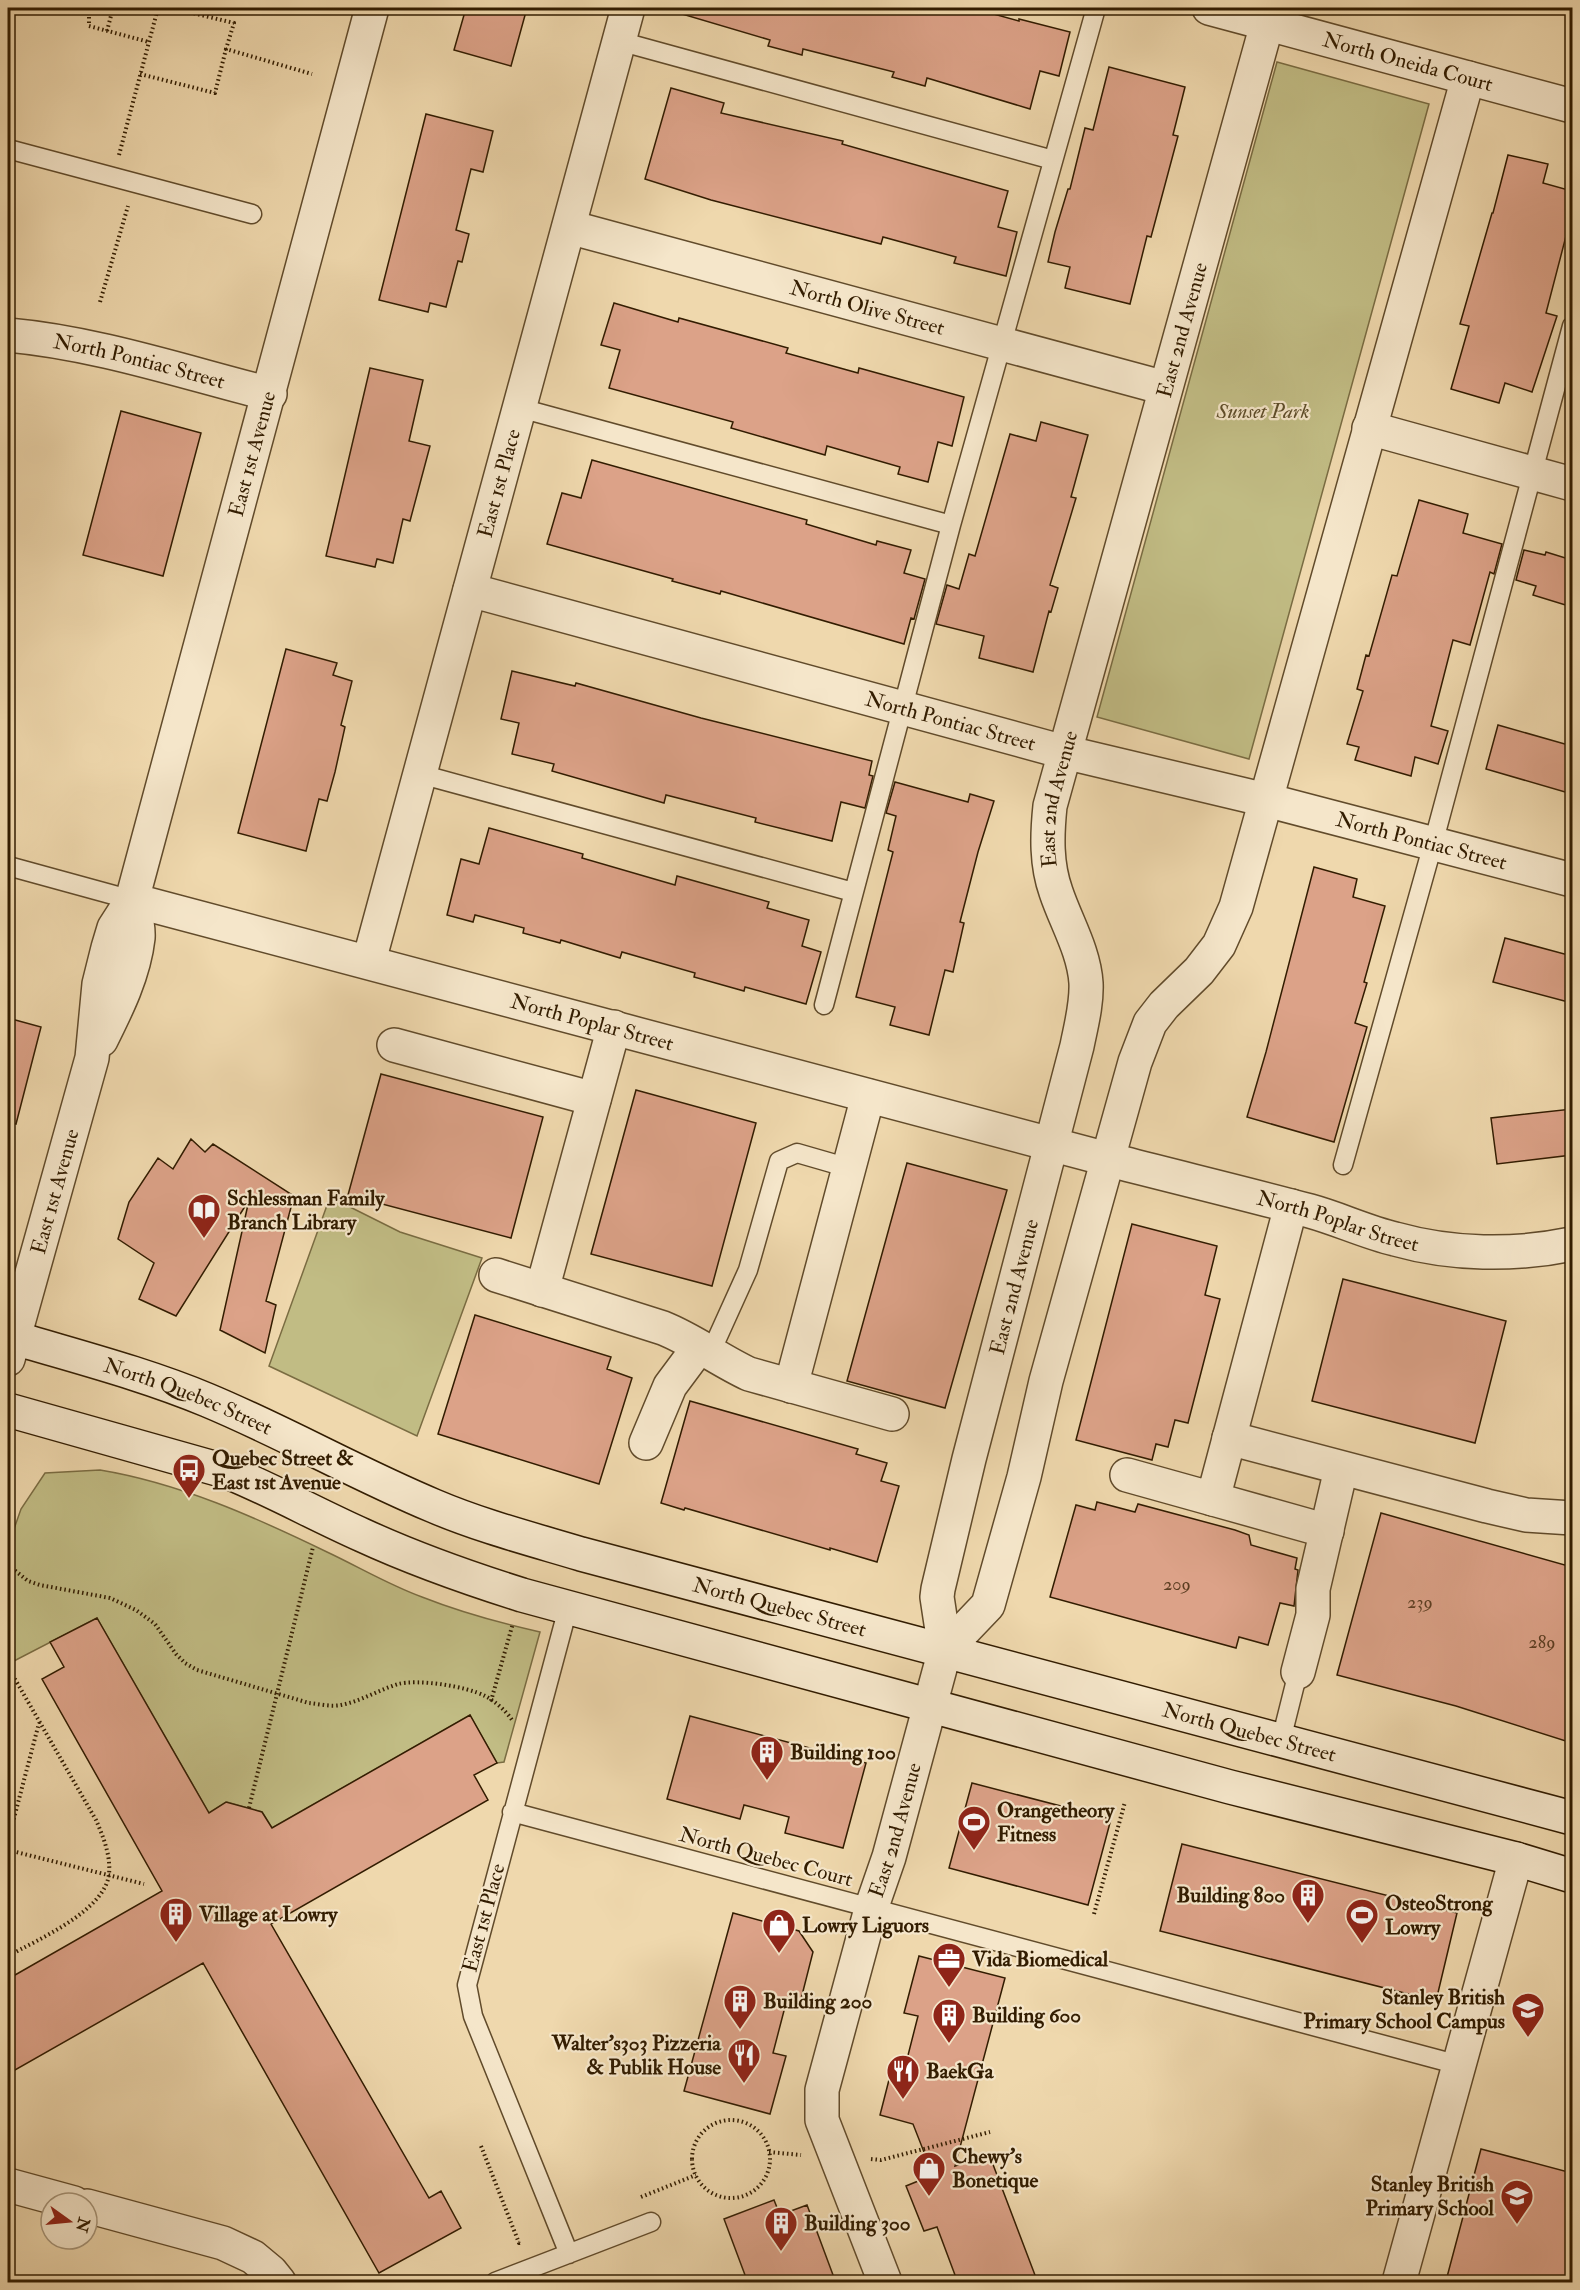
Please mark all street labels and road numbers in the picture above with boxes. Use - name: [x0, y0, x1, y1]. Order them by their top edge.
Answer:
- street label: North Oneida Court: [1320, 26, 1496, 98]
- street label: East 2nd Avenue: [1150, 259, 1214, 401]
- street label: North Olive Street: [787, 274, 948, 341]
- street label: North Pontiac Street: [51, 328, 228, 395]
- street label: East 1st Avenue: [222, 388, 282, 520]
- street label: East 1st Place: [471, 426, 527, 541]
- street label: North Pontiac Street: [862, 685, 1039, 757]
- street label: East 2nd Avenue: [1034, 727, 1084, 869]
- street label: North Pontiac Street: [1333, 805, 1510, 876]
- street label: North Poplar Street: [508, 987, 677, 1057]
- street label: East 1st Avenue: [24, 1125, 85, 1257]
- street label: North Poplar Street: [1254, 1184, 1421, 1258]
- street label: East 2nd Avenue: [983, 1216, 1045, 1358]
- street label: North Quebec Street: [101, 1351, 277, 1441]
- street label: North Quebec Street: [690, 1571, 870, 1643]
- street label: North Quebec Street: [1160, 1696, 1339, 1768]
- street label: East 2nd Avenue: [863, 1759, 927, 1901]
- street label: North Quebec Court: [676, 1821, 856, 1893]
- street label: East 1st Place: [457, 1860, 512, 1975]

